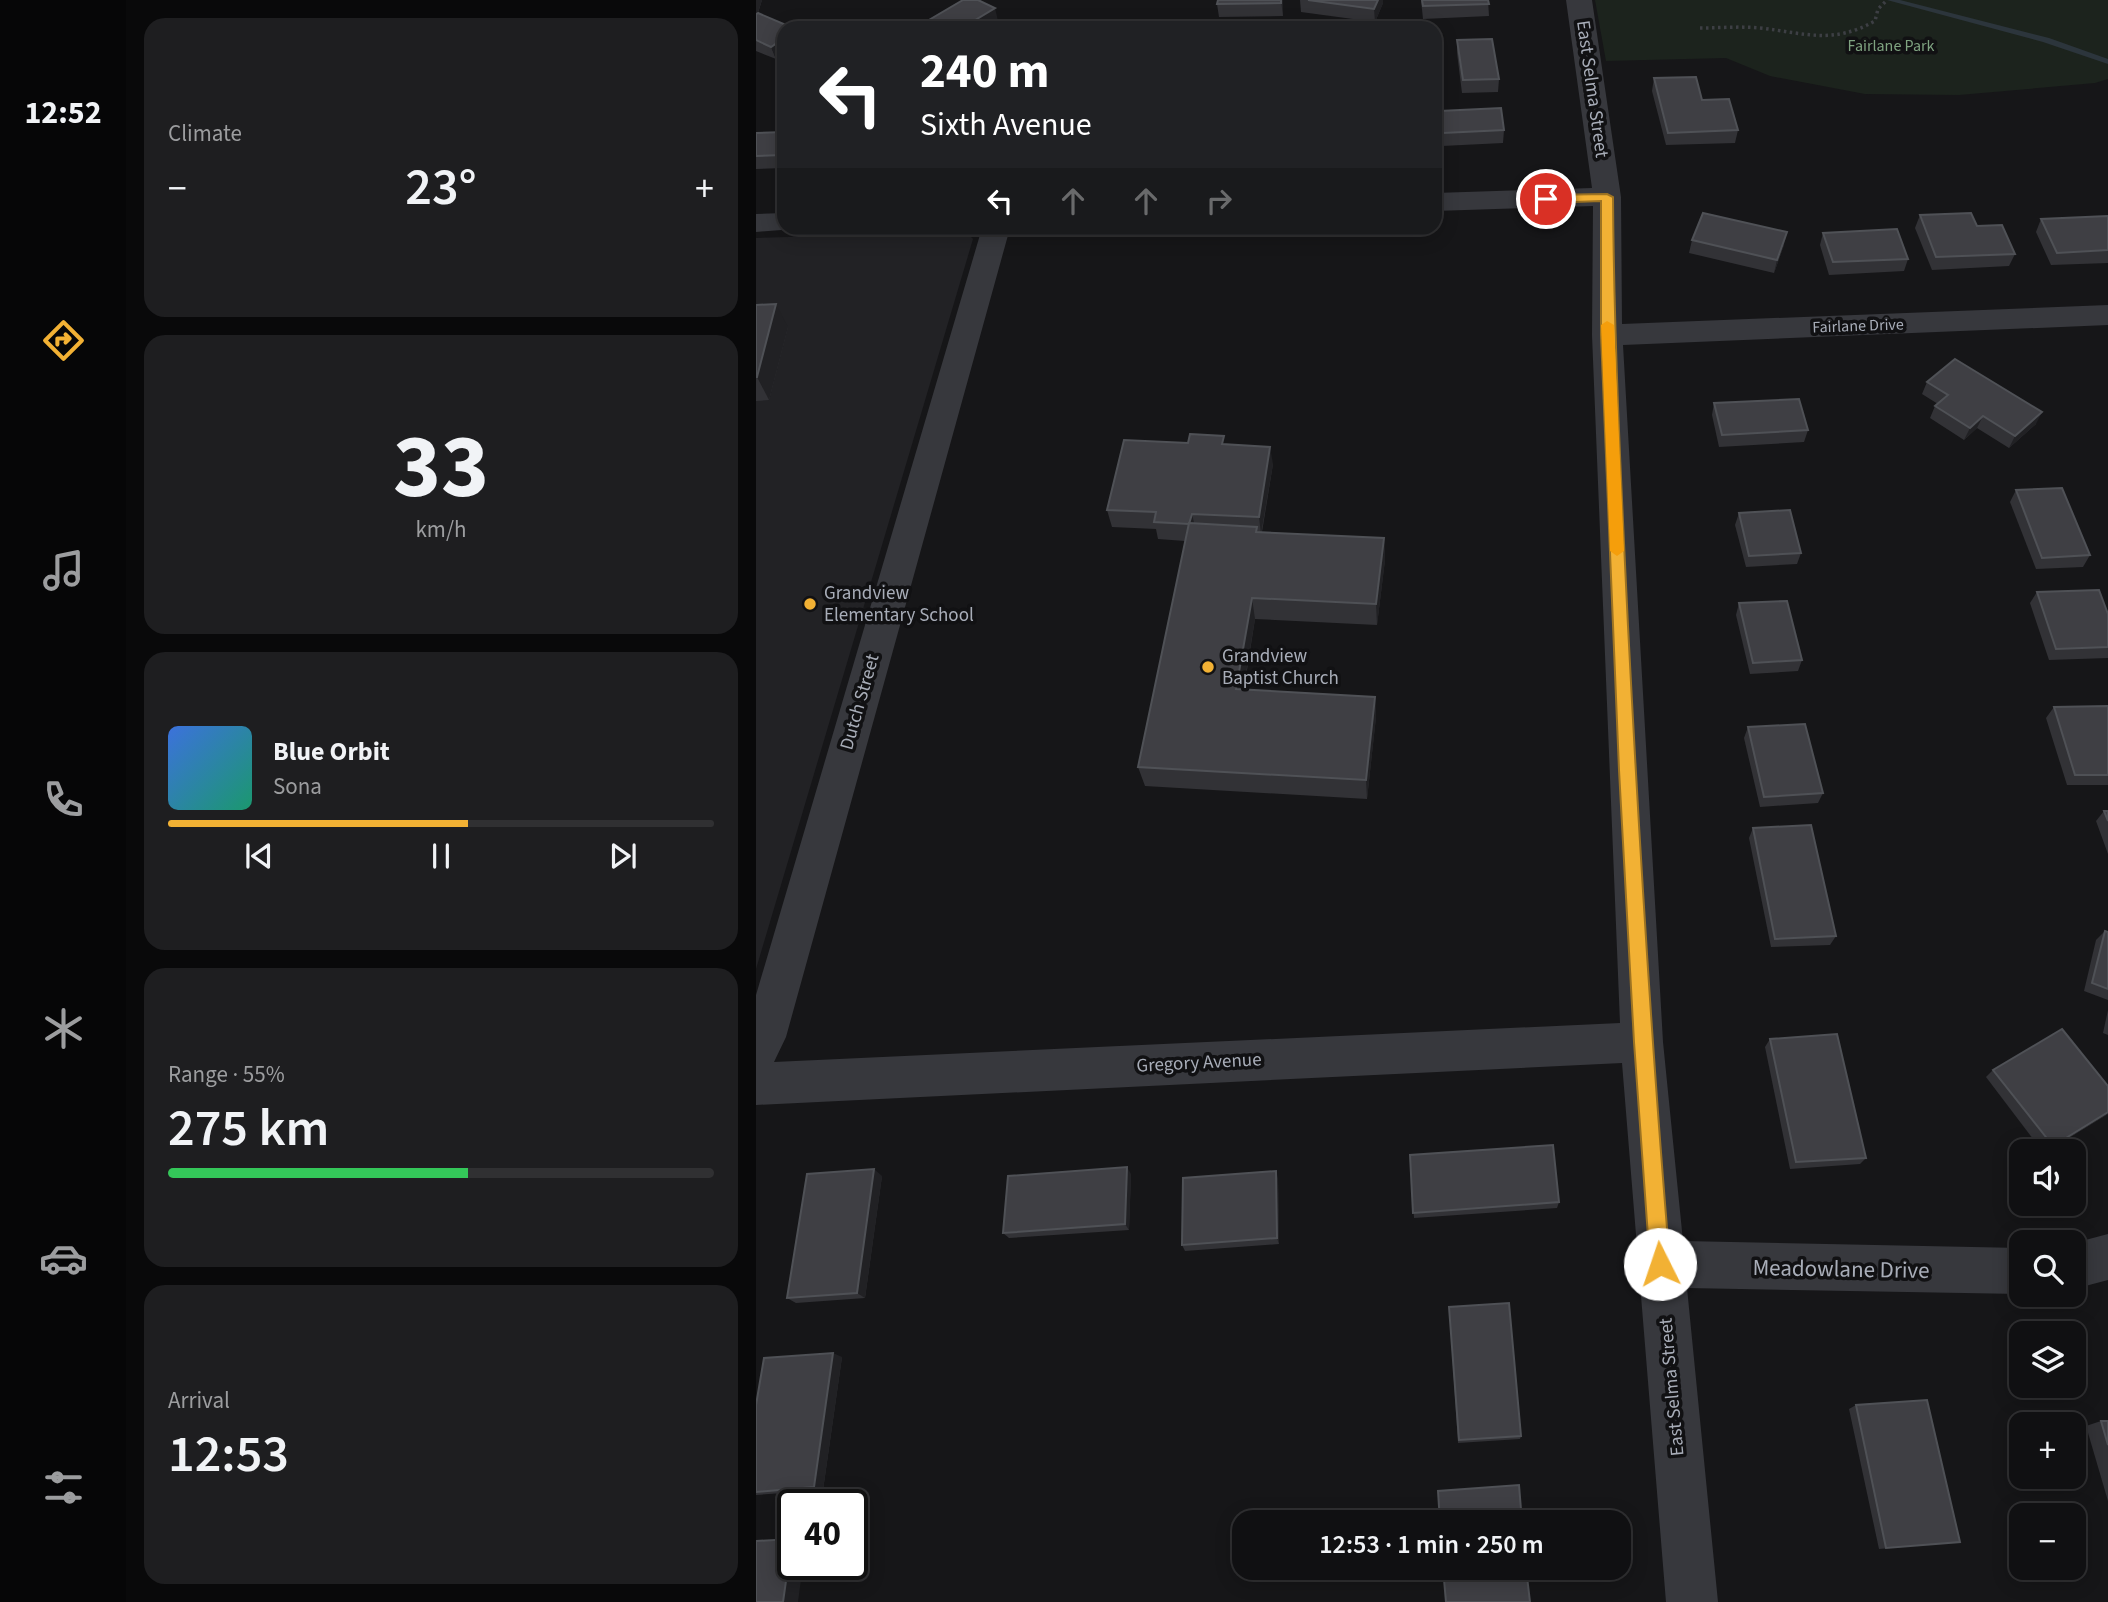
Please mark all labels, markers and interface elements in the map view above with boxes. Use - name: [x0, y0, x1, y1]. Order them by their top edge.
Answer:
- street label: East Selma Street: [1569, 19, 1615, 160]
- park label: Fairlane Park: [1848, 35, 1935, 57]
- text: 240 m: [920, 37, 1049, 107]
- icon: left: [805, 49, 896, 140]
- text: 12:52: [24, 90, 102, 136]
- text: Sixth Avenue: [920, 102, 1092, 148]
- text: Climate: [168, 117, 242, 150]
- text: 23°: [405, 151, 477, 225]
- text: −: [168, 162, 187, 216]
- text: +: [695, 162, 714, 216]
- pin: [1516, 169, 1576, 229]
- icon: arrive: [1527, 180, 1565, 218]
- icon: left: [981, 182, 1019, 220]
- icon: ahead: [1054, 182, 1092, 220]
- icon: ahead: [1127, 182, 1165, 220]
- icon: right: [1200, 182, 1238, 220]
- street label: Fairlane Drive: [1812, 313, 1904, 339]
- icon: directions: [39, 316, 88, 365]
- text: 33: [393, 403, 489, 532]
- text: km/h: [415, 513, 467, 546]
- icon: music: [39, 546, 88, 595]
- place label: Grandview Elementary School: [824, 580, 974, 629]
- marker: Grandview Elementary School: [802, 596, 818, 612]
- place label: Grandview Baptist Church: [1222, 643, 1339, 692]
- street label: Dutch Street: [833, 650, 887, 753]
- marker: Grandview Baptist Church: [1200, 659, 1216, 675]
- text: Blue Orbit: [273, 733, 390, 770]
- text: Sona: [273, 770, 322, 803]
- icon: phone: [39, 775, 88, 824]
- icon: previous: [240, 837, 278, 875]
- icon: pause: [422, 837, 460, 875]
- icon: next: [604, 837, 642, 875]
- icon: climate: [39, 1004, 88, 1053]
- street label: Gregory Avenue: [1136, 1046, 1262, 1080]
- text: Range · 55%: [168, 1058, 285, 1091]
- text: 275 km: [168, 1092, 329, 1166]
- map controls: [2009, 1139, 2086, 1580]
- button: sound: [2009, 1139, 2086, 1216]
- position arrow: [1623, 1227, 1697, 1301]
- button: search: [2009, 1230, 2086, 1307]
- icon: car: [39, 1234, 88, 1283]
- street label: Meadowlane Drive: [1752, 1251, 1930, 1287]
- street label: East Selma Street: [1652, 1316, 1691, 1457]
- button: layers: [2009, 1321, 2086, 1398]
- text: Arrival: [168, 1384, 230, 1417]
- button: +: [2009, 1412, 2086, 1489]
- text: 12:53: [168, 1418, 289, 1492]
- icon: filters: [39, 1463, 88, 1512]
- speed limit sign: 40: [777, 1489, 868, 1580]
- button: −: [2009, 1503, 2086, 1580]
- text: 12:53 · 1 min · 250 m: [1319, 1526, 1544, 1563]

